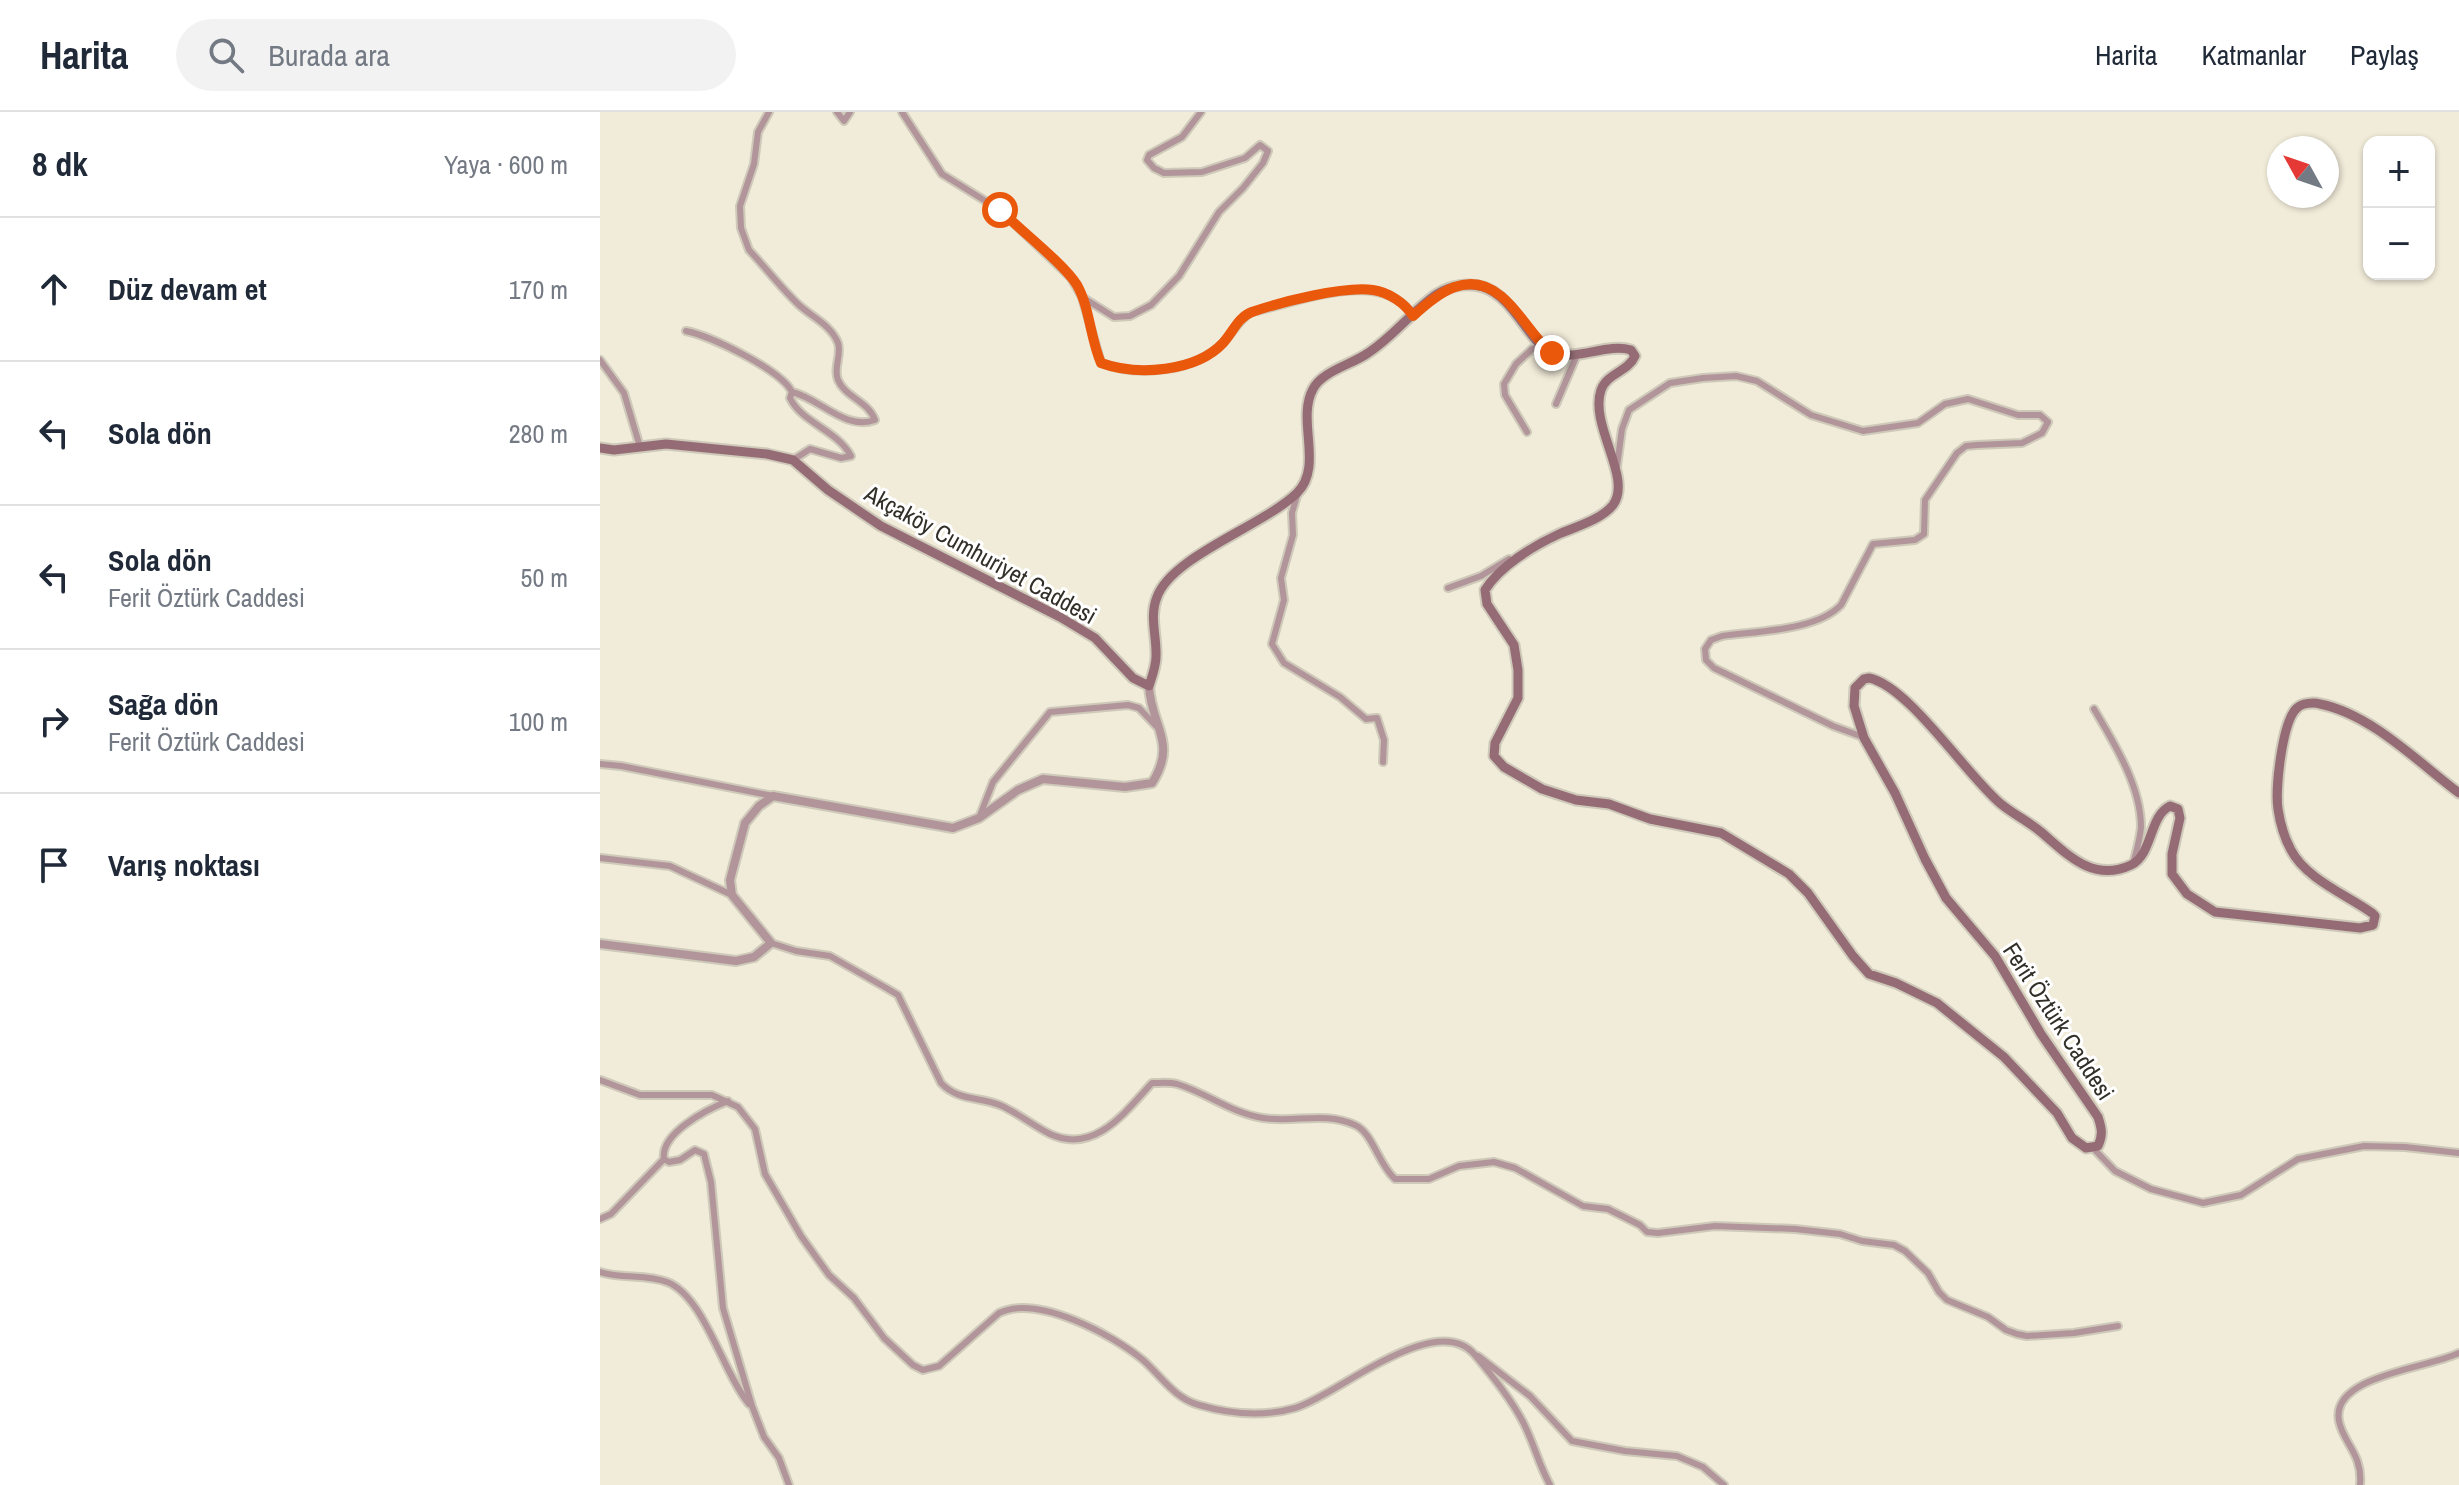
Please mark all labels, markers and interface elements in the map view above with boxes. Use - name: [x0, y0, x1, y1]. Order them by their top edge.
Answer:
- search box: [176, 19, 736, 91]
- text: Harita: [40, 30, 128, 81]
- icon: search: [204, 33, 248, 77]
- text: Burada ara: [268, 35, 390, 75]
- text: Harita: [2095, 36, 2157, 74]
- text: Katmanlar: [2201, 36, 2306, 74]
- text: Paylaş: [2350, 36, 2419, 74]
- north arrow: [2267, 136, 2339, 208]
- map controls: [2363, 136, 2435, 280]
- button: +: [2363, 136, 2435, 208]
- text: 8 dk: [32, 141, 88, 187]
- text: Yaya · 600 m: [444, 147, 568, 182]
- route start: [982, 192, 1018, 228]
- button: −: [2363, 208, 2435, 280]
- icon: ahead: [32, 267, 76, 311]
- text: Düz devam et: [108, 269, 267, 309]
- text: 170 m: [509, 272, 568, 307]
- route end: [1534, 335, 1570, 371]
- icon: left: [32, 411, 76, 455]
- text: Sola dön: [108, 413, 212, 453]
- text: 280 m: [509, 416, 568, 451]
- street label: Akçaköy Cumhuriyet Caddesi: [859, 476, 1103, 631]
- text: Sola dön: [108, 540, 212, 580]
- icon: left: [32, 555, 76, 599]
- text: 50 m: [521, 560, 568, 595]
- text: Ferit Öztürk Caddesi: [108, 580, 305, 615]
- text: Sağa dön: [108, 684, 219, 724]
- icon: right: [32, 699, 76, 743]
- text: 100 m: [509, 704, 568, 739]
- text: Ferit Öztürk Caddesi: [108, 724, 305, 759]
- icon: arrive: [32, 843, 76, 887]
- text: Varış noktası: [108, 845, 260, 885]
- street label: Ferit Öztürk Caddesi: [1996, 936, 2122, 1106]

